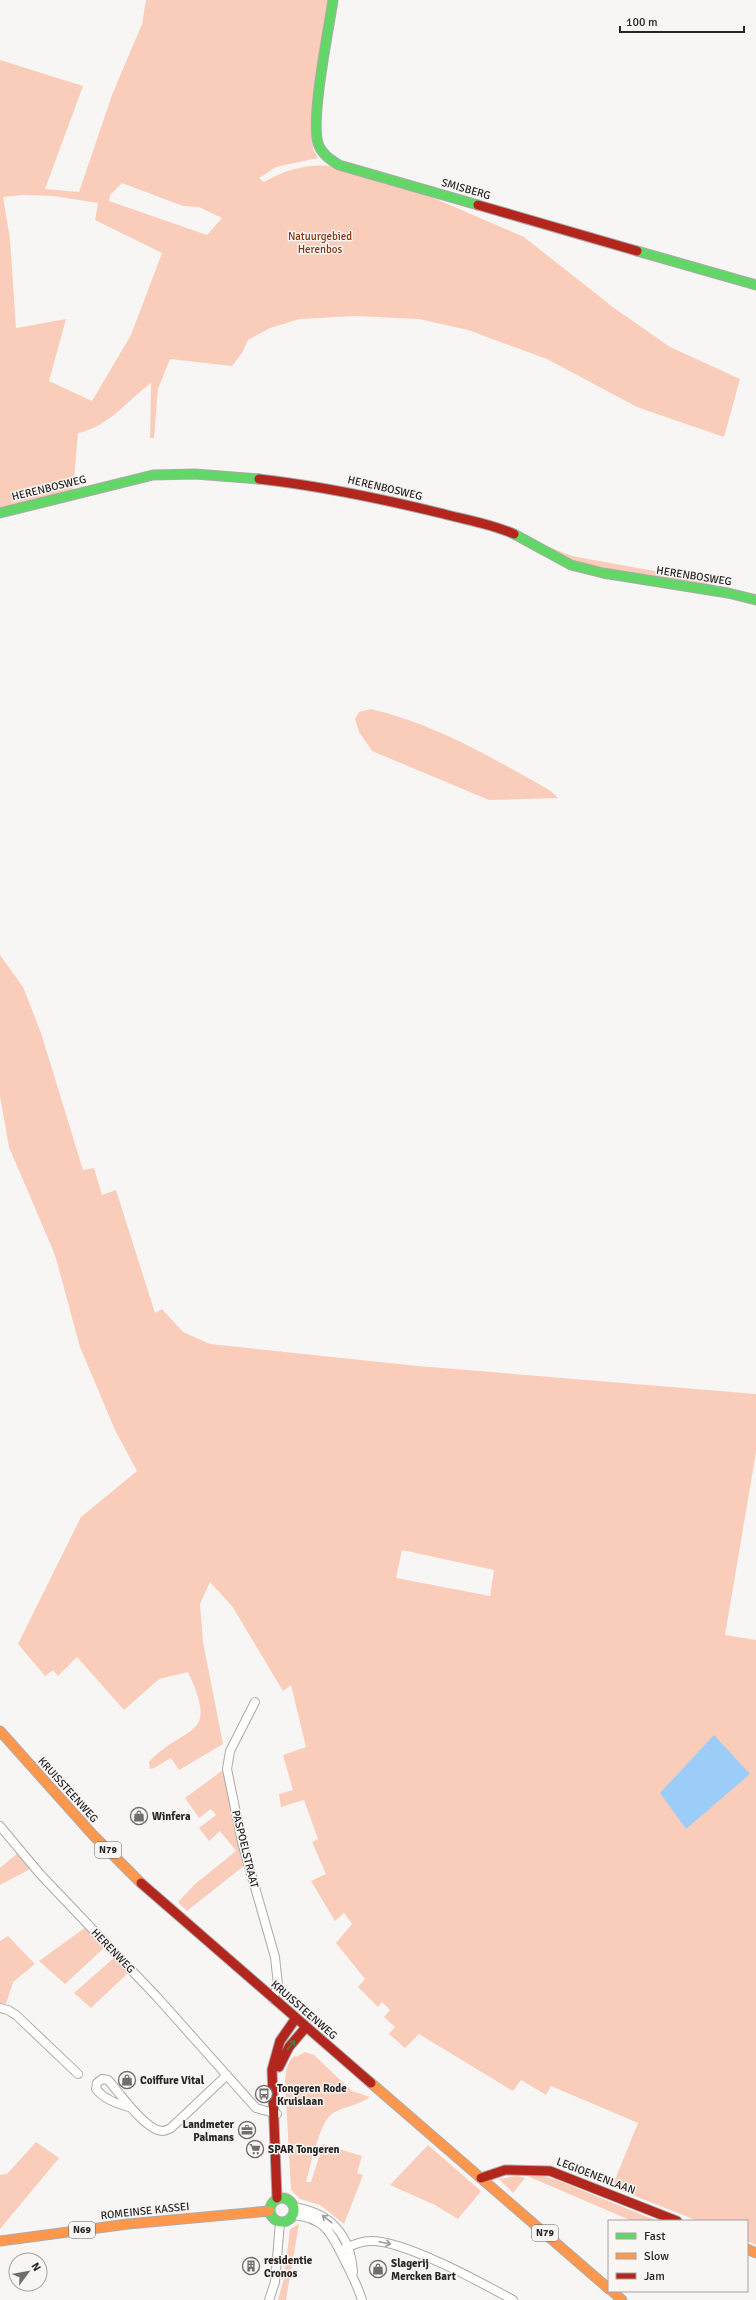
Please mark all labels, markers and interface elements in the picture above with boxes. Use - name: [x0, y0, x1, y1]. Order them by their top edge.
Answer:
- scale bar: [620, 8, 744, 34]
- text: 100 m: [626, 15, 658, 30]
- street label: SMISBERG: [440, 176, 492, 202]
- park label: Natuurgebied Herenbos: [288, 230, 352, 256]
- street label: HERENBOSWEG: [10, 472, 88, 504]
- street label: HERENBOSWEG: [346, 473, 424, 503]
- street label: HERENBOSWEG: [655, 564, 733, 588]
- street label: KRUISSTEENWEG: [35, 1755, 101, 1825]
- shop icon: Winfera: [129, 1806, 149, 1826]
- street label: PASPOELSTRAAT: [229, 1809, 261, 1890]
- place label: Winfera: [152, 1810, 191, 1823]
- road number: N79: [95, 1842, 121, 1858]
- street label: HERENWEG: [89, 1926, 137, 1976]
- street label: KRUISSTEENWEG: [268, 1978, 340, 2042]
- one-way arrow: [287, 2040, 295, 2051]
- shop icon: Coiffure Vital: [117, 2070, 137, 2090]
- place label: Coiffure Vital: [140, 2074, 205, 2087]
- place label: Tongeren Rode Kruislaan: [277, 2082, 347, 2108]
- bus stop icon: Tongeren Rode Kruislaan: [254, 2084, 274, 2104]
- place label: Landmeter Palmans: [182, 2118, 235, 2144]
- office icon: Landmeter Palmans: [237, 2120, 257, 2140]
- supermarket icon: SPAR Tongeren: [245, 2139, 265, 2159]
- place label: SPAR Tongeren: [268, 2143, 340, 2156]
- street label: LEGIOENENLAAN: [555, 2155, 637, 2197]
- street label: ROMEINSE KASSEI: [100, 2200, 190, 2222]
- one-way arrow: [321, 2214, 332, 2223]
- legend: [608, 2220, 748, 2292]
- road number: N69: [69, 2222, 95, 2238]
- road number: N79: [532, 2225, 558, 2241]
- text: Fast: [644, 2229, 665, 2244]
- one-way arrow: [378, 2240, 391, 2248]
- text: Slow: [644, 2249, 669, 2264]
- north arrow: [8, 2252, 48, 2292]
- place label: residentie Cronos: [264, 2254, 313, 2280]
- building icon: residentie Cronos: [241, 2256, 261, 2276]
- place label: Slagerij Mercken Bart: [391, 2257, 456, 2283]
- shop icon: Slagerij Mercken Bart: [368, 2259, 388, 2279]
- text: N: [29, 2260, 44, 2274]
- text: Jam: [644, 2269, 665, 2284]

